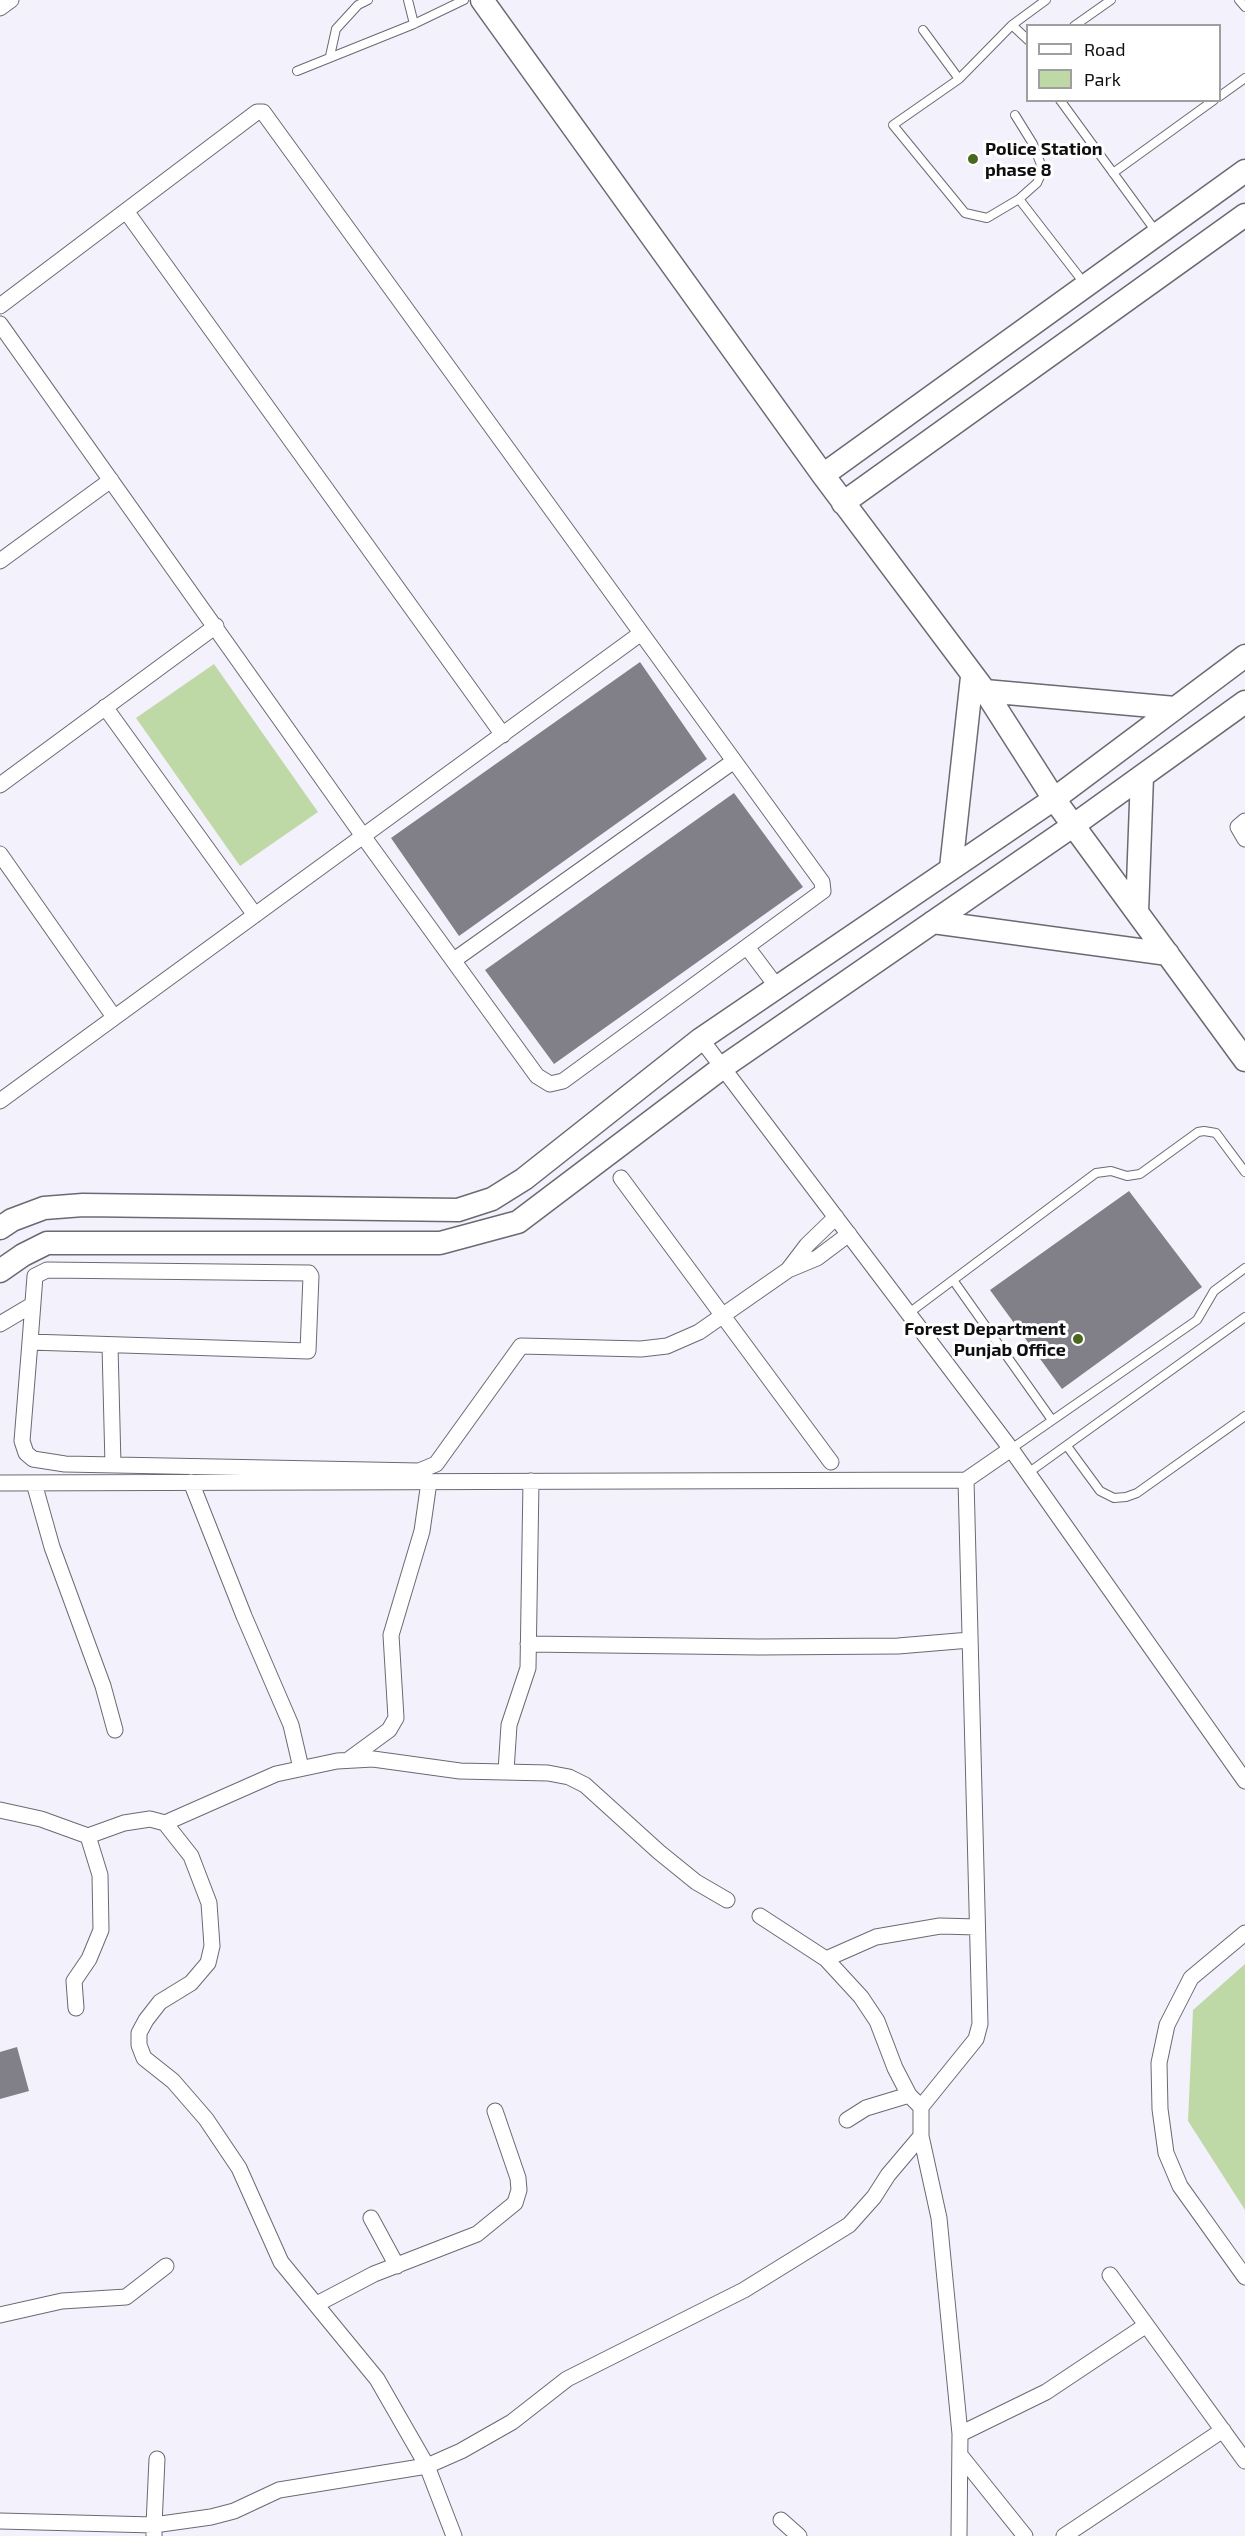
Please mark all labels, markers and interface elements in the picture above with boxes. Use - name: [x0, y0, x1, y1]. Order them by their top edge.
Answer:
- legend: [1026, 24, 1221, 102]
- text: Road: [1084, 38, 1125, 60]
- text: Park: [1084, 68, 1121, 90]
- place label: Police Station phase 8: [985, 138, 1103, 180]
- marker: Police Station phase 8: [966, 152, 980, 166]
- place label: Forest Department Punjab Office: [904, 1318, 1066, 1360]
- marker: Forest Department Punjab Office: [1071, 1332, 1085, 1346]

